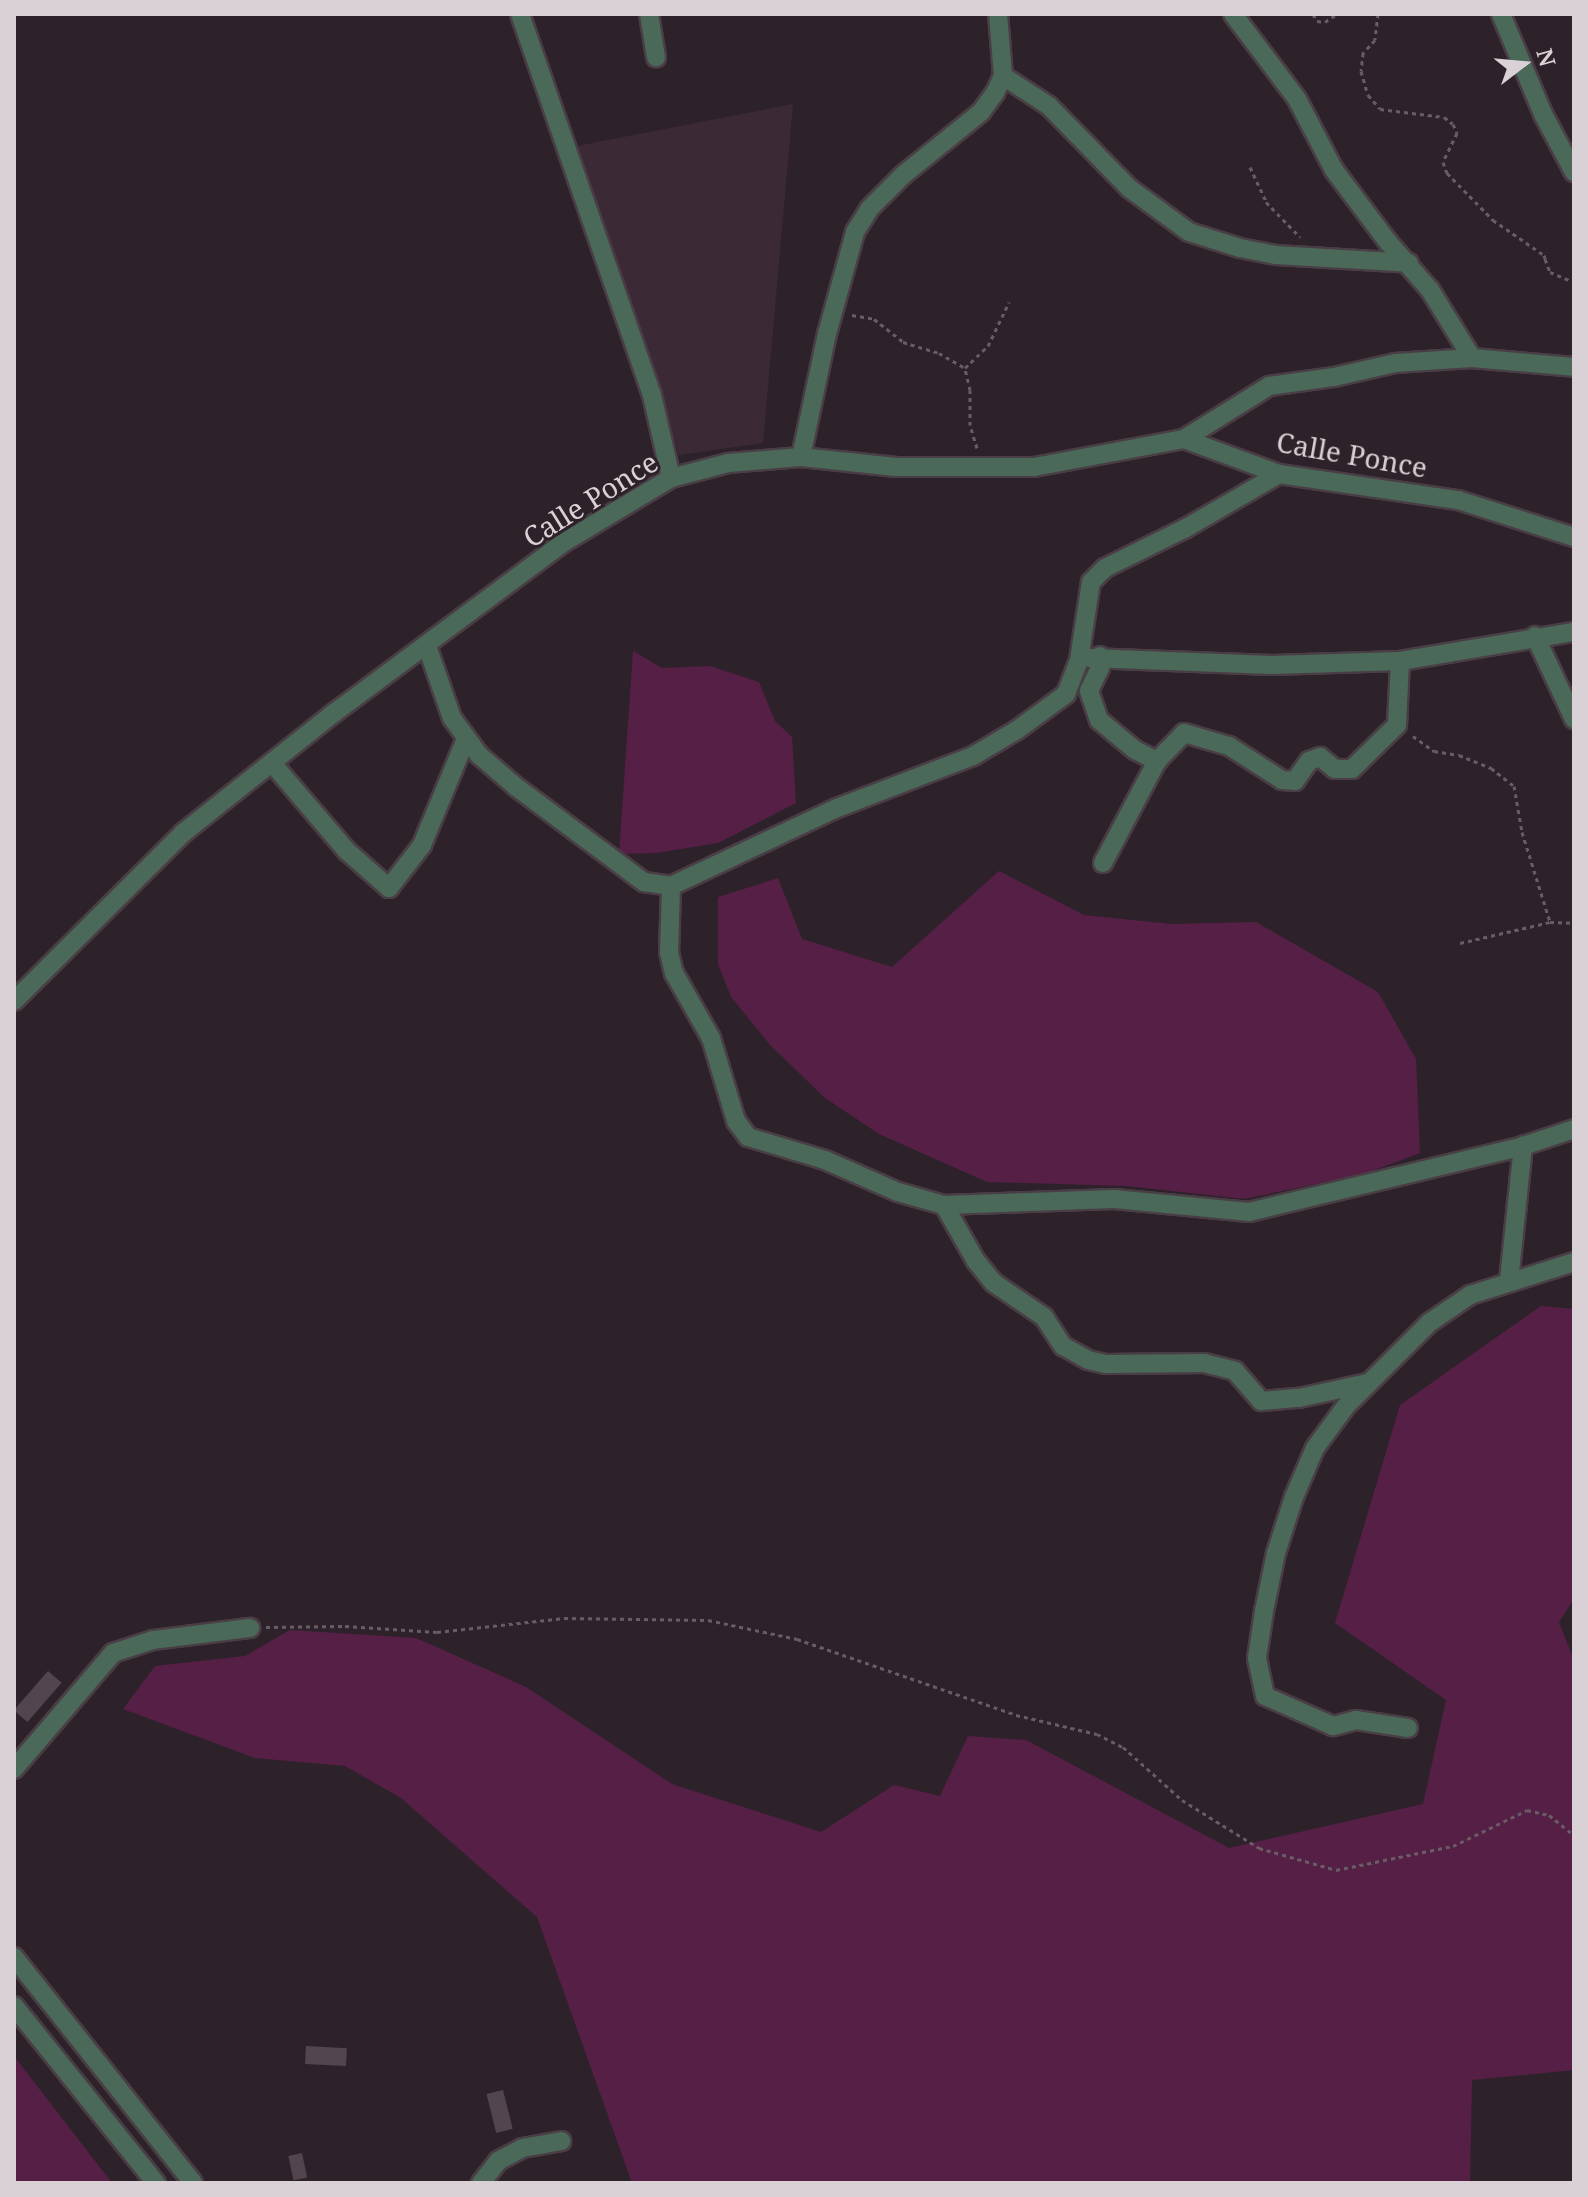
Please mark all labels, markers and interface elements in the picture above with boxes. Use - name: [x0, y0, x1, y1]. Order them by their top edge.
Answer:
- north arrow: [1484, 24, 1564, 104]
- text: N: [1530, 45, 1564, 70]
- street label: Calle Ponce: [1274, 424, 1430, 484]
- street label: Calle Ponce: [516, 444, 664, 554]

